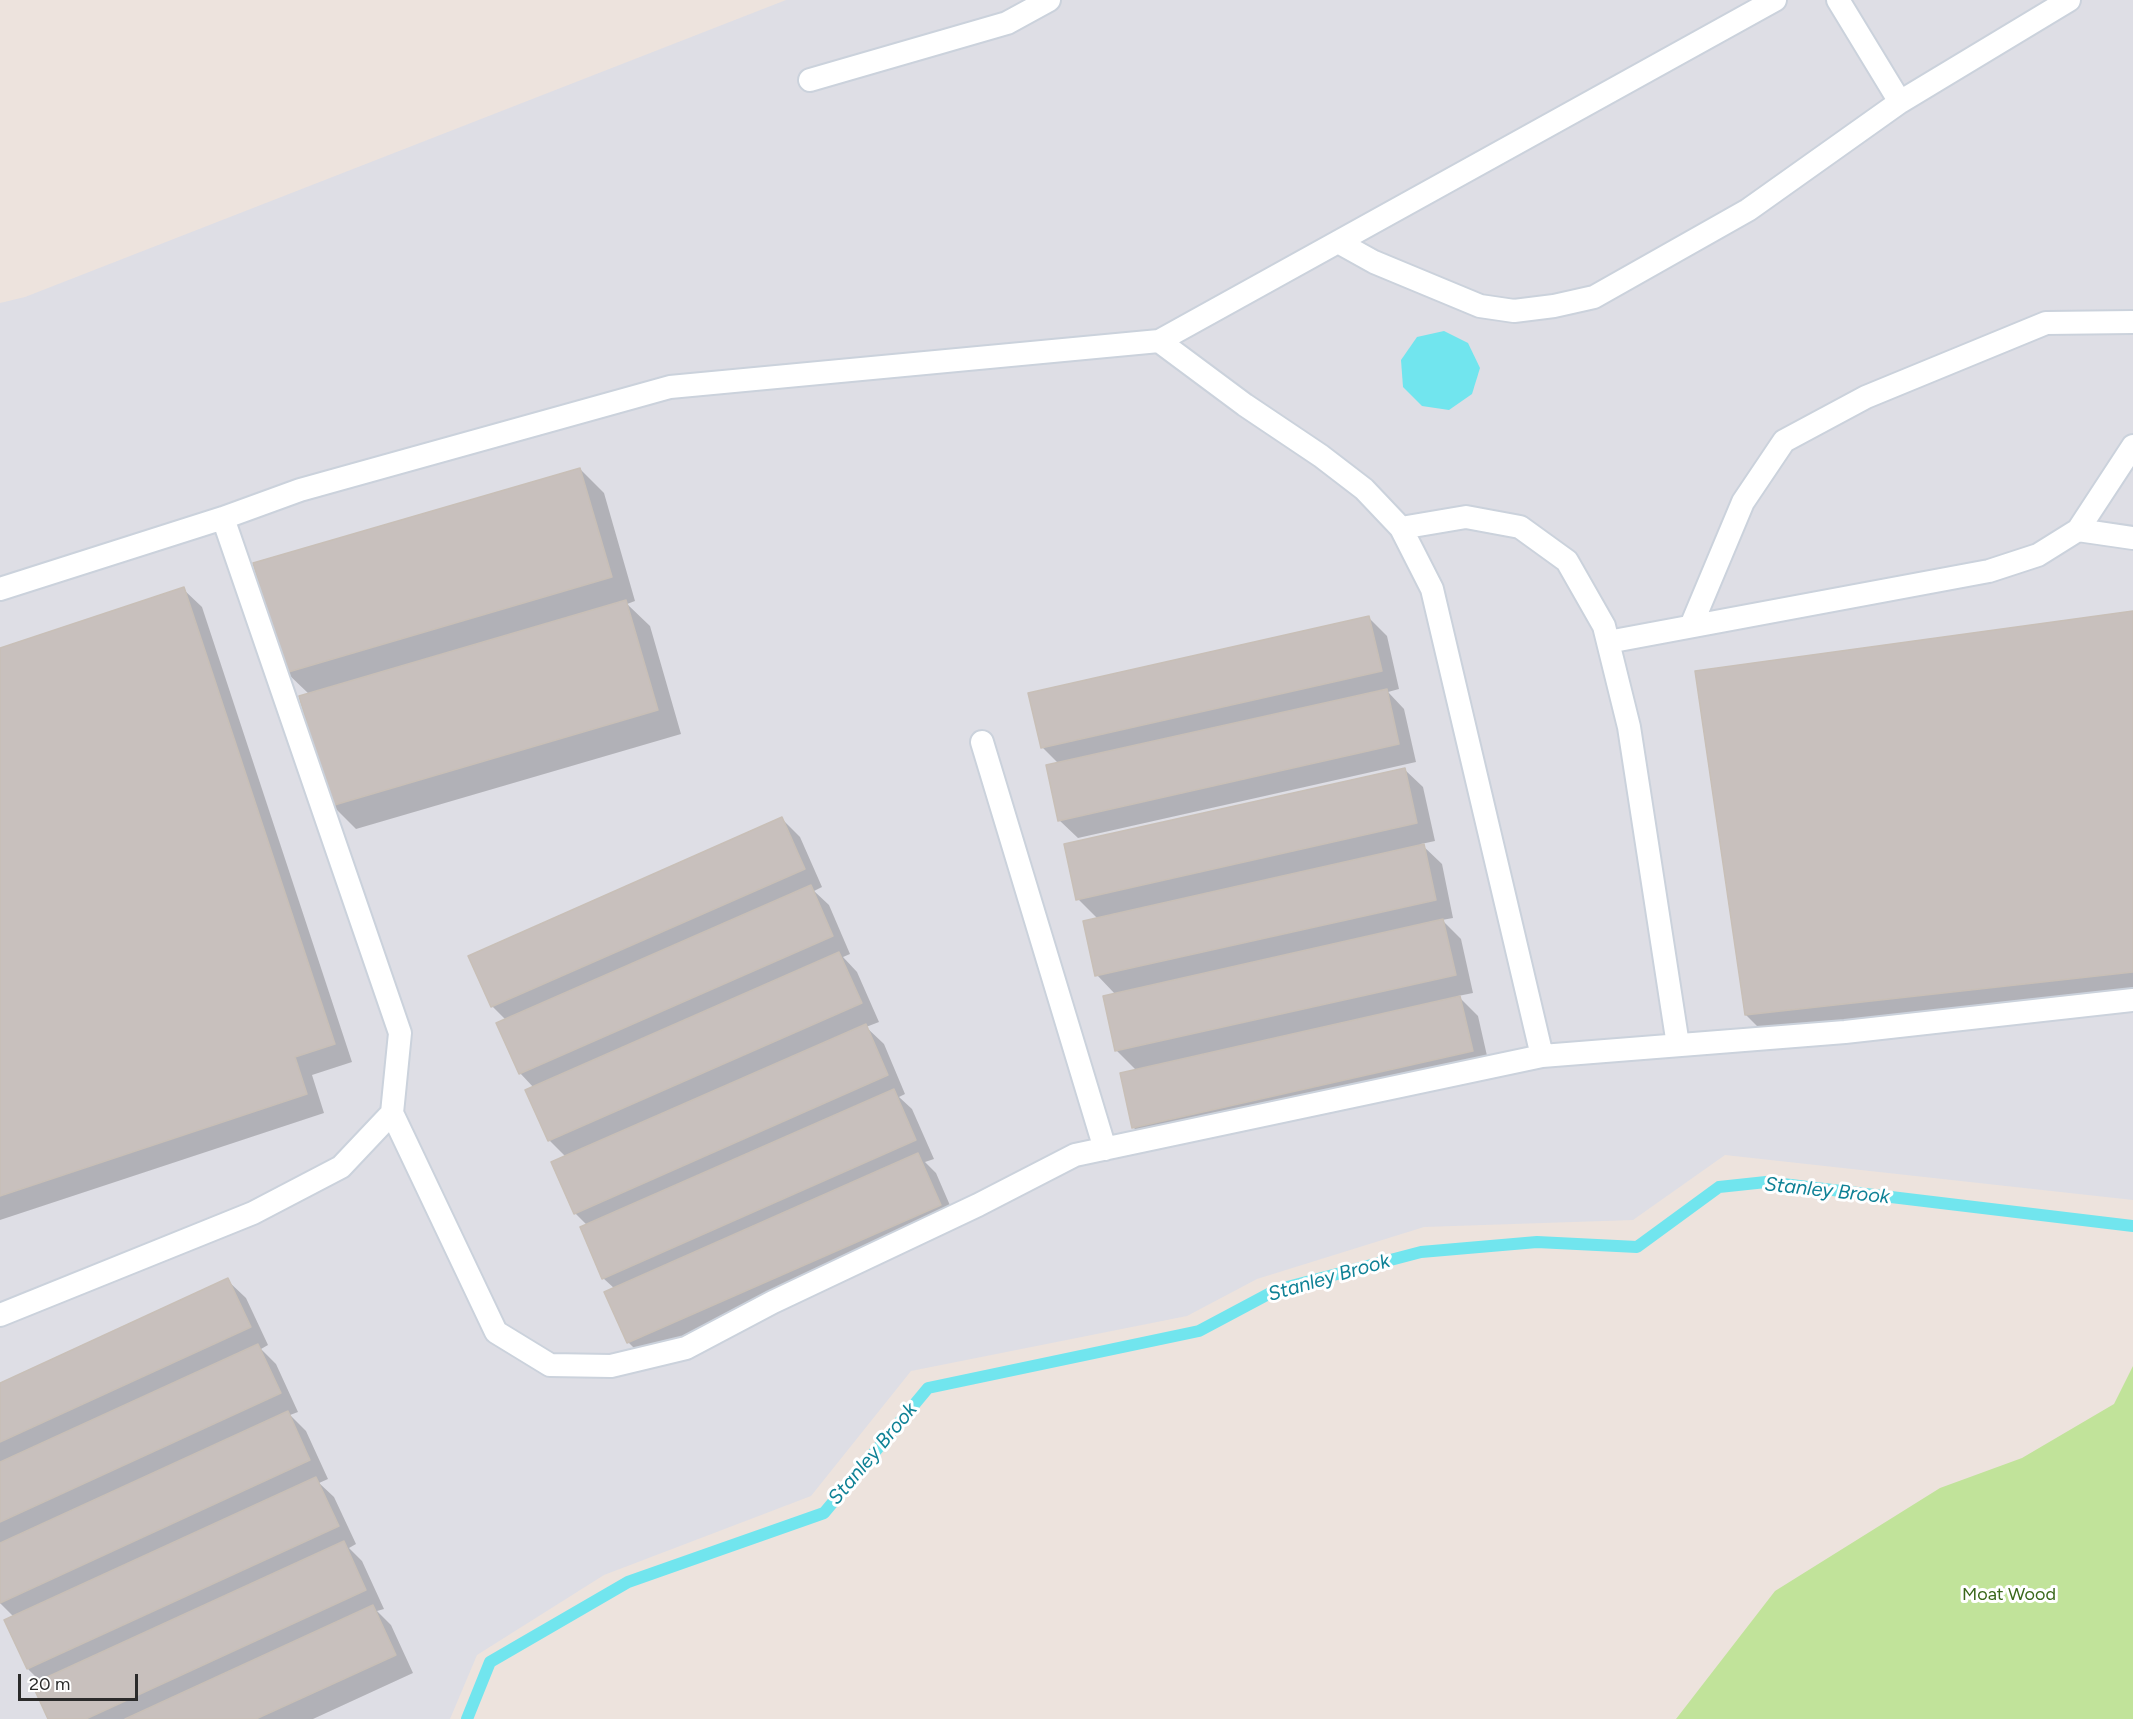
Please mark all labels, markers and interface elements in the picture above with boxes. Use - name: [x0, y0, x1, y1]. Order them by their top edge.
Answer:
- water label: Stanley Brook: [1763, 1172, 1891, 1210]
- water label: Stanley Brook: [1265, 1249, 1393, 1307]
- water label: Stanley Brook: [823, 1398, 923, 1510]
- park label: Moat Wood: [1962, 1584, 2056, 1606]
- scale bar: [21, 1662, 141, 1700]
- text: 20 m: [29, 1673, 70, 1695]

